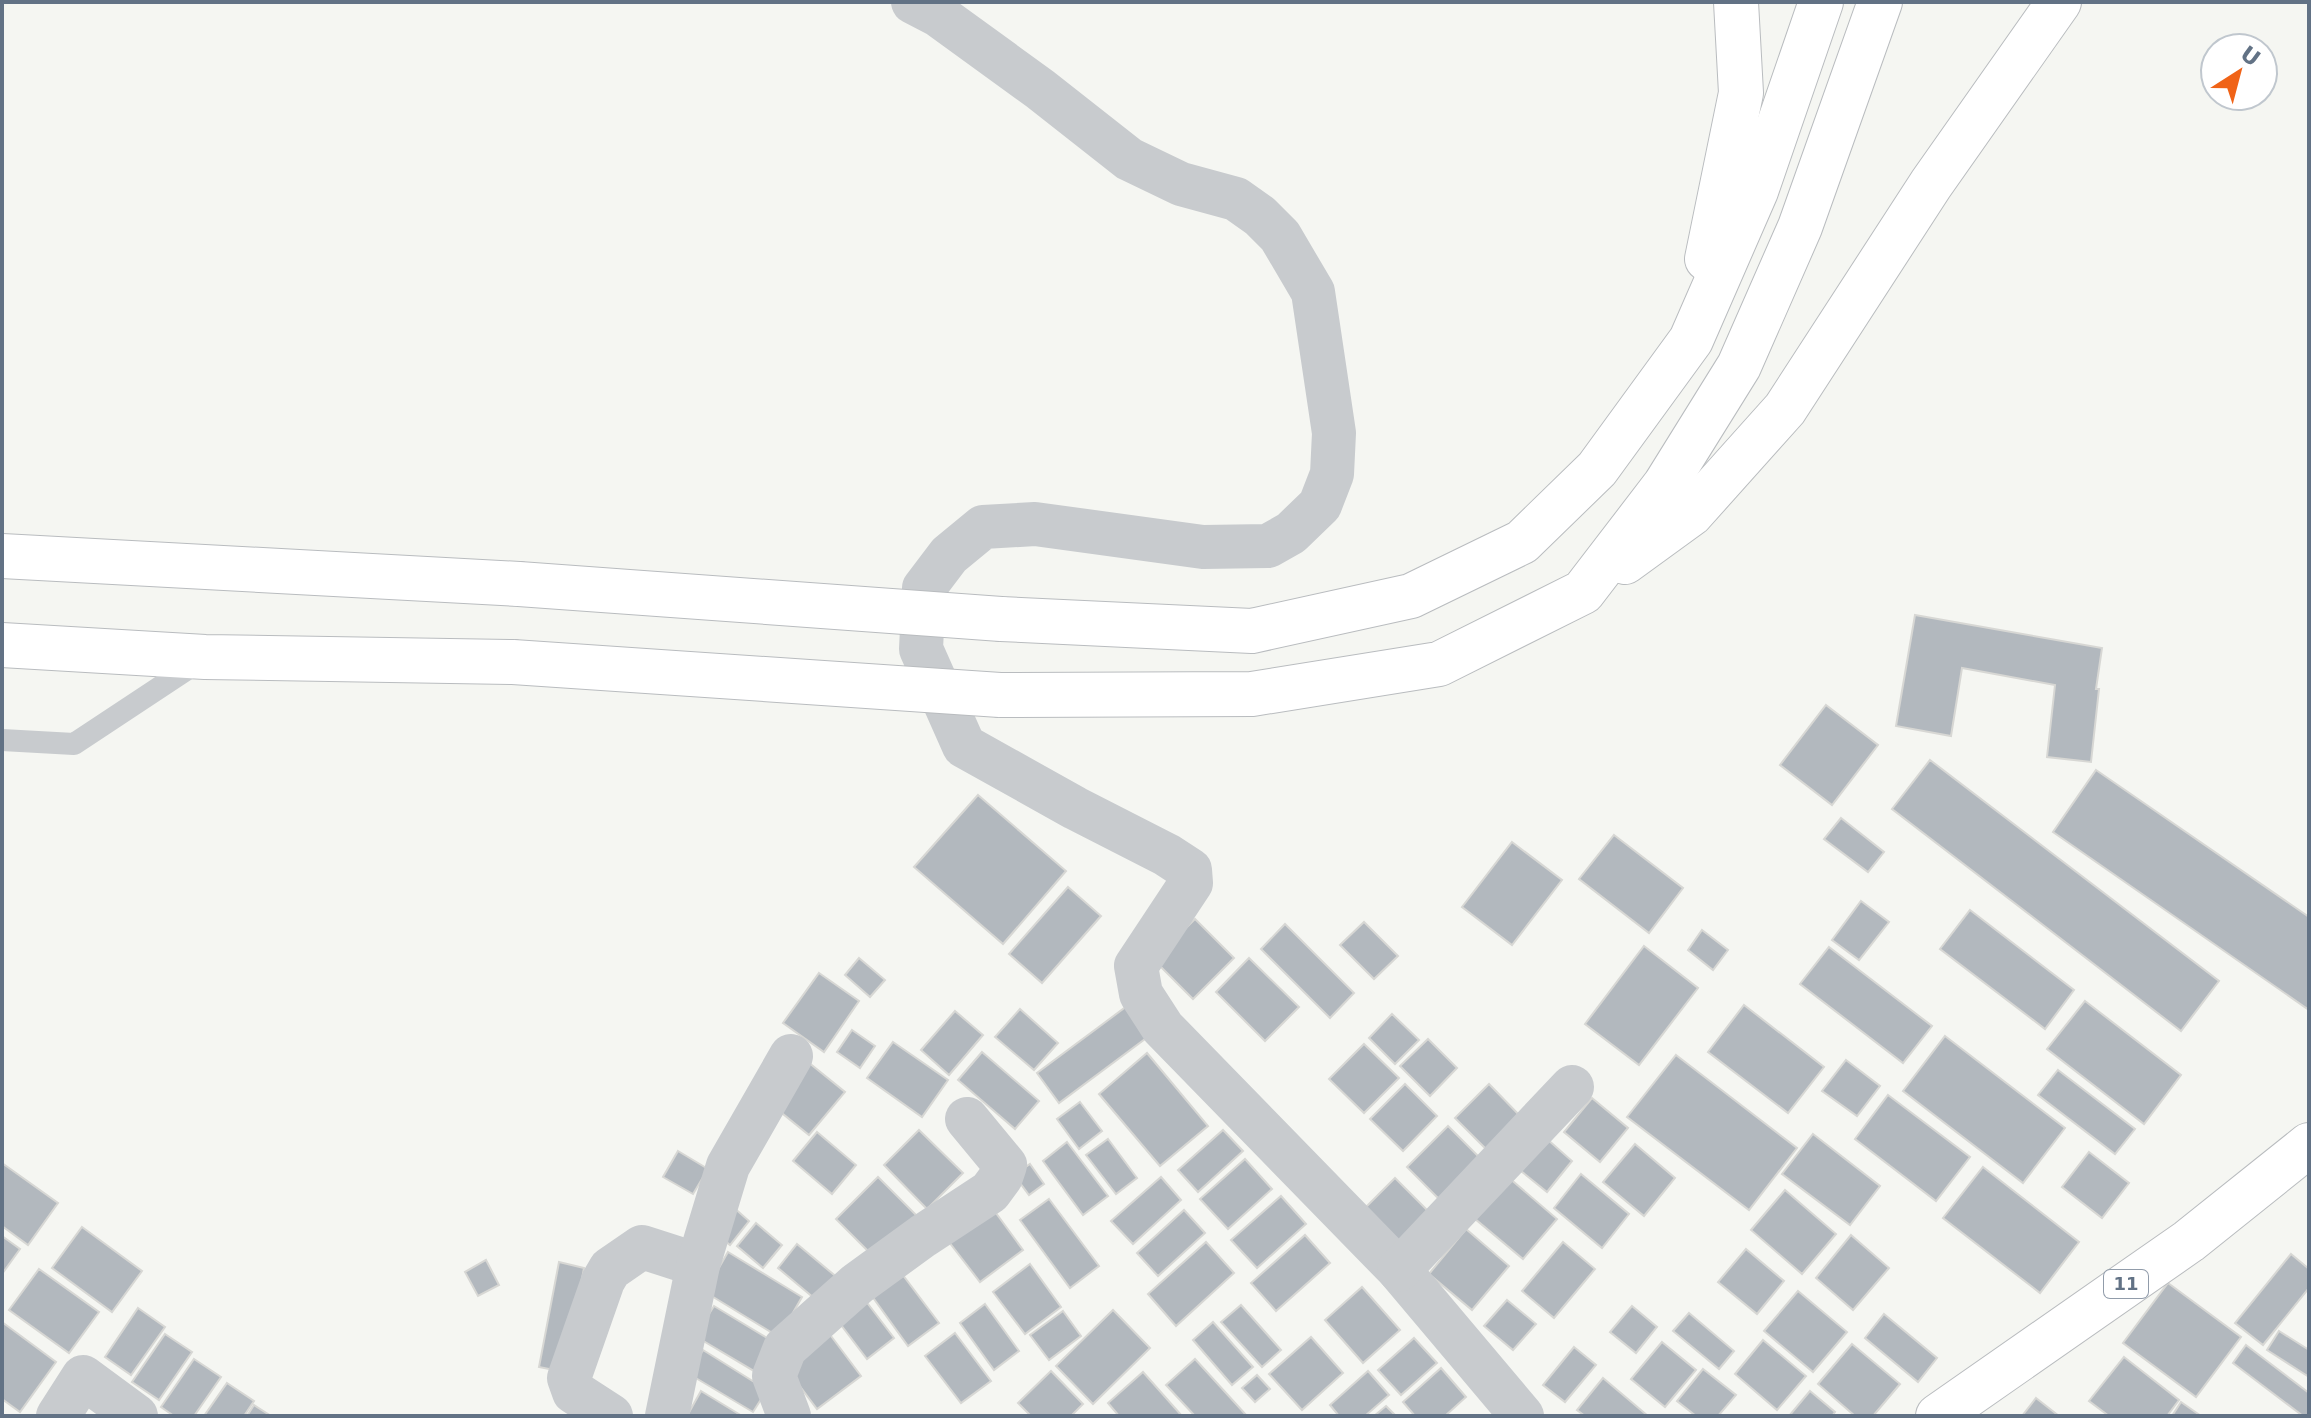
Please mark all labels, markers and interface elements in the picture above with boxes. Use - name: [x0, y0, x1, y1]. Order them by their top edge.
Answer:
- north arrow: [2199, 32, 2279, 112]
- text: U: [2236, 41, 2265, 72]
- road number: 11: [2104, 1270, 2148, 1298]

